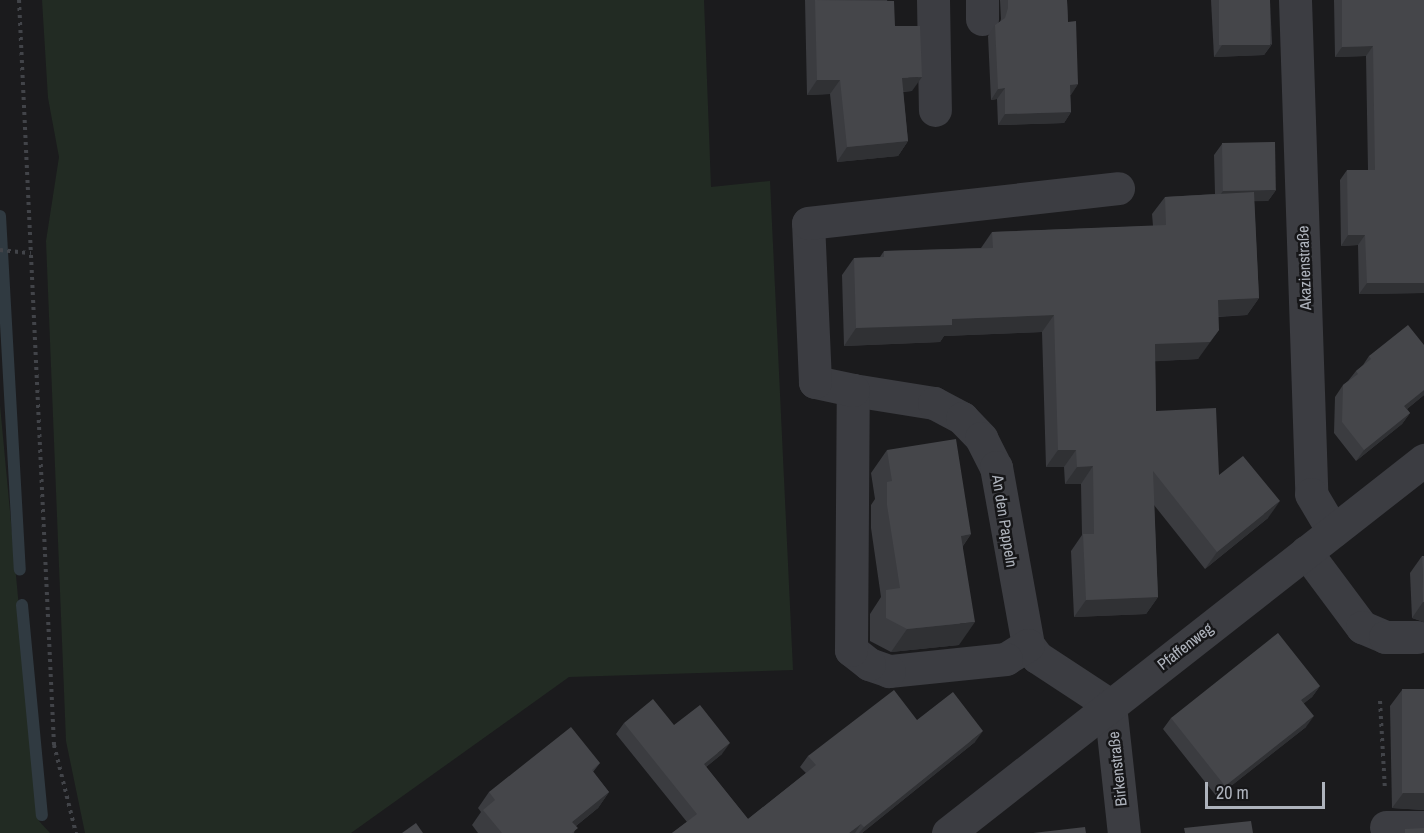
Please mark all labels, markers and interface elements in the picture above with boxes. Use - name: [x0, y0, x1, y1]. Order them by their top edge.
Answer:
- street label: Akazienstraße: [1293, 225, 1315, 311]
- street label: An den Pappeln: [988, 473, 1022, 569]
- street label: Pfaffenweg: [1153, 618, 1217, 674]
- street label: Birkenstraße: [1104, 731, 1130, 807]
- scale bar: [1208, 770, 1328, 808]
- text: 20 m: [1216, 780, 1249, 805]

